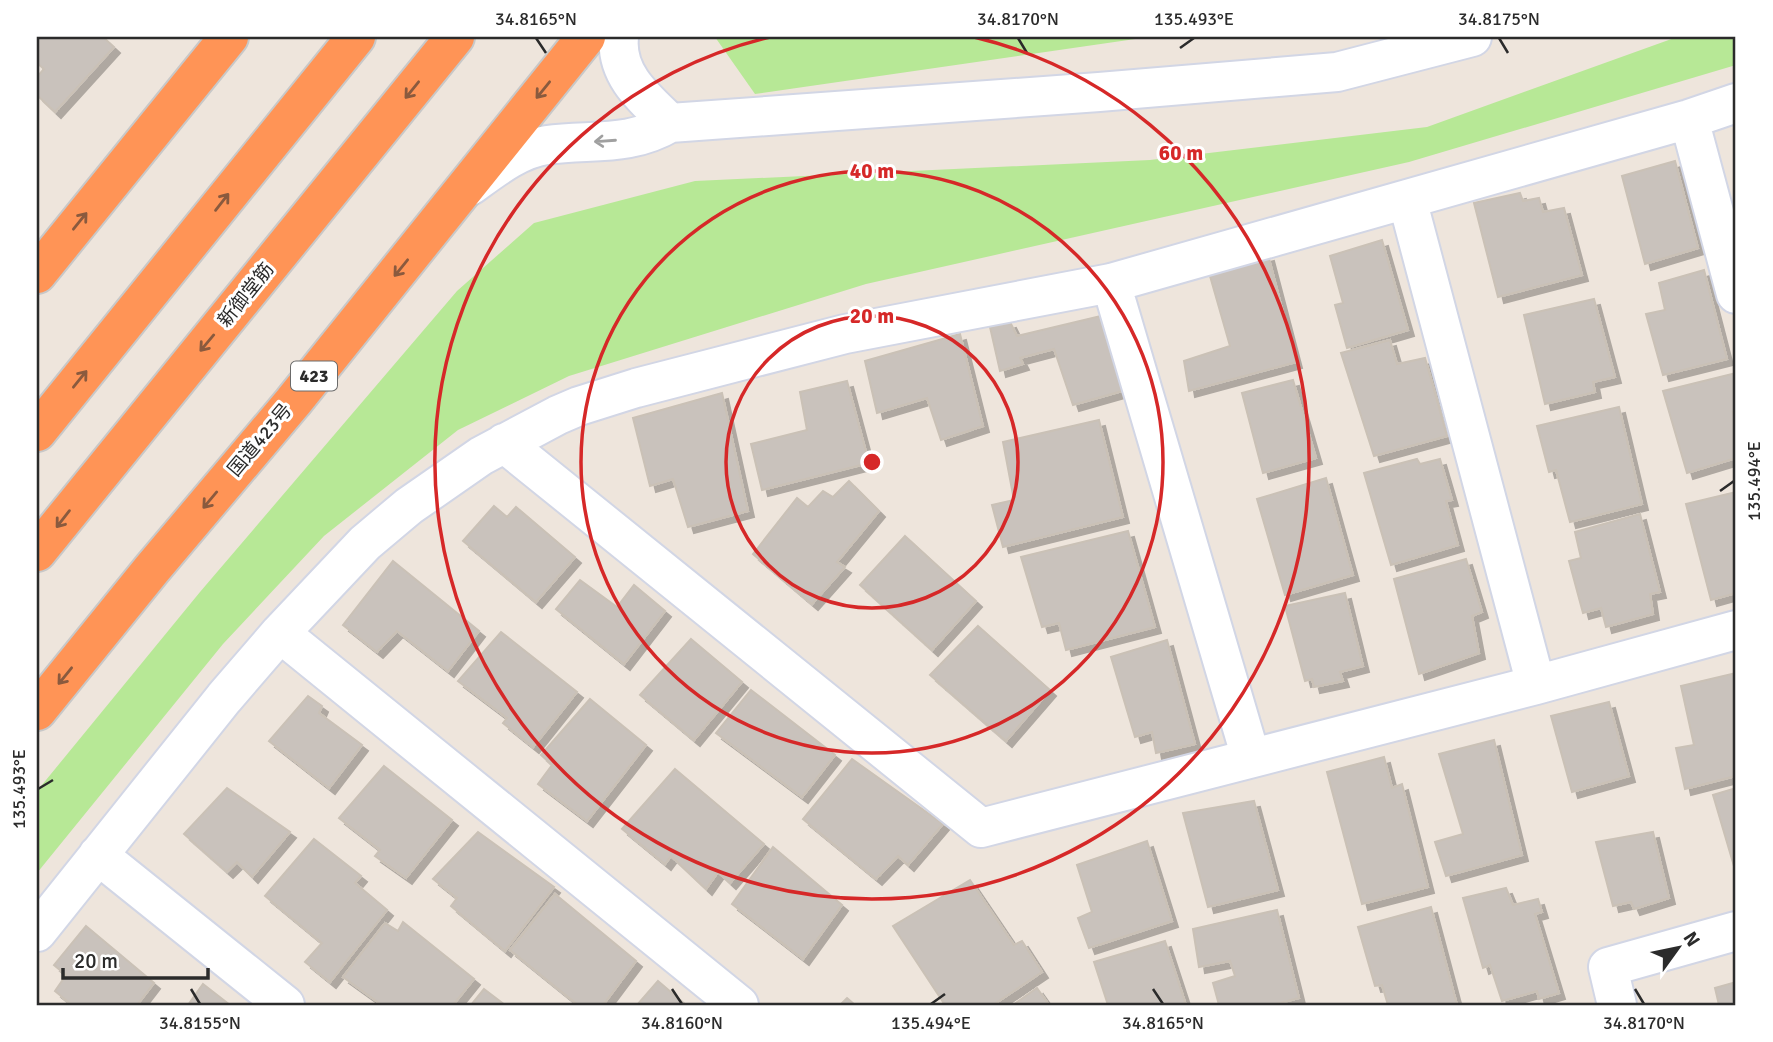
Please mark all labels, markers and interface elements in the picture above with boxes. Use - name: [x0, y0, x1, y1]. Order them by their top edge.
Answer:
- text: 34.8165°N: [495, 8, 577, 30]
- text: 34.8170°N: [977, 8, 1059, 30]
- text: 135.493°E: [1154, 8, 1234, 30]
- text: 34.8175°N: [1458, 8, 1540, 30]
- one-way arrow: [404, 80, 419, 98]
- one-way arrow: [536, 80, 551, 99]
- one-way arrow: [594, 135, 617, 148]
- text: 60 m: [1159, 140, 1203, 166]
- text: 40 m: [850, 158, 894, 184]
- one-way arrow: [215, 193, 230, 211]
- one-way arrow: [72, 213, 87, 231]
- street label: 新御堂筋: [213, 258, 279, 332]
- one-way arrow: [393, 258, 409, 276]
- text: 20 m: [850, 303, 894, 329]
- one-way arrow: [200, 334, 215, 352]
- road number: 423: [291, 362, 337, 390]
- one-way arrow: [72, 371, 88, 389]
- street label: 国道423号: [223, 399, 297, 481]
- text: 135.494°E: [1743, 441, 1765, 521]
- centre of rings: [860, 450, 884, 474]
- one-way arrow: [202, 491, 218, 509]
- one-way arrow: [56, 509, 71, 528]
- one-way arrow: [57, 666, 73, 684]
- text: 135.493°E: [8, 749, 30, 829]
- north arrow: [1644, 912, 1714, 982]
- text: N: [1678, 927, 1705, 951]
- scale bar: [63, 937, 208, 981]
- text: 20 m: [74, 948, 118, 974]
- text: 34.8155°N: [159, 1012, 241, 1034]
- text: 34.8160°N: [641, 1012, 723, 1034]
- text: 135.494°E: [891, 1012, 971, 1034]
- text: 34.8165°N: [1122, 1012, 1204, 1034]
- text: 34.8170°N: [1603, 1012, 1685, 1034]

